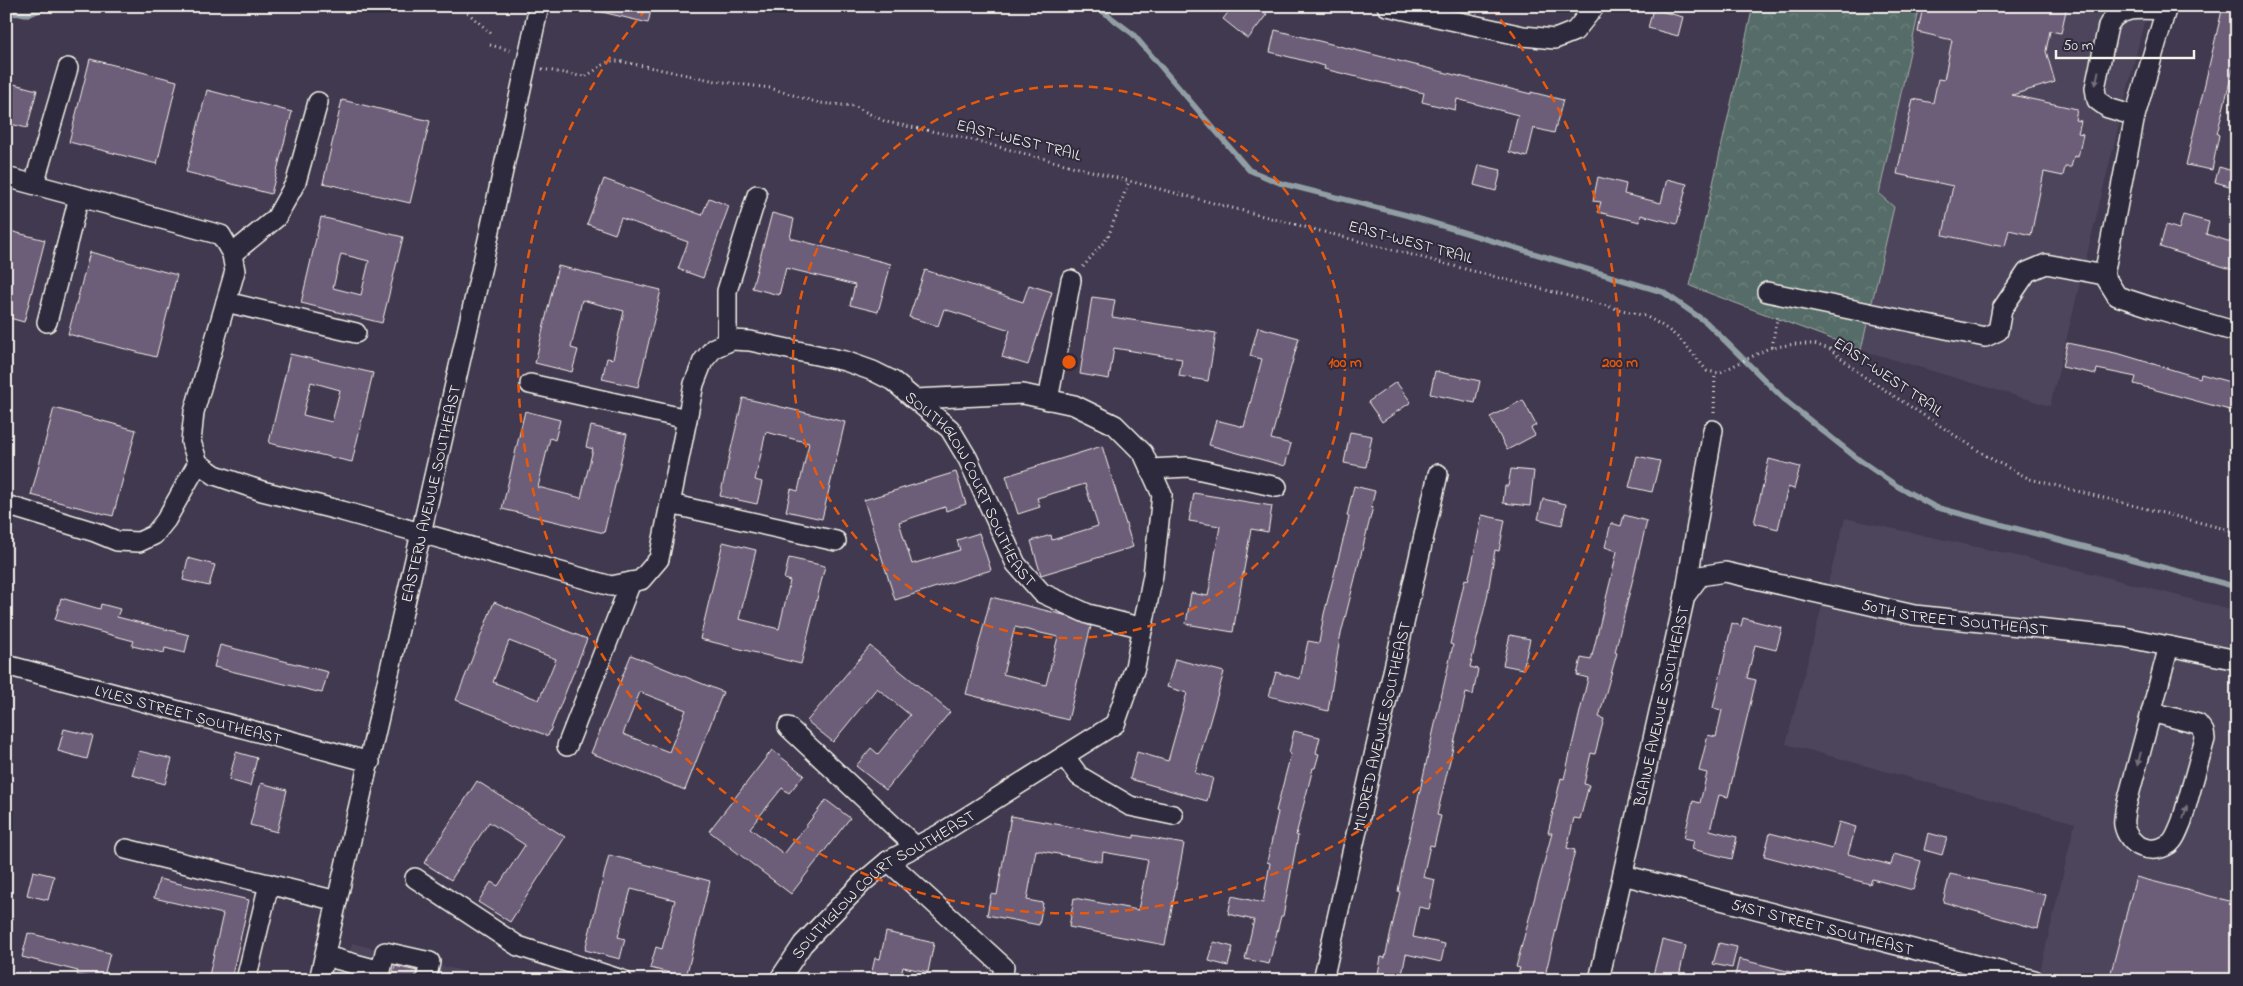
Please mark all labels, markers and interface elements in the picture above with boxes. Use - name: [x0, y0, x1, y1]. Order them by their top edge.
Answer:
- scale bar: [2056, 28, 2193, 60]
- text: 50 m: [2063, 35, 2094, 57]
- one-way arrow: [2093, 71, 2101, 86]
- street label: EAST-WEST TRAIL: [953, 114, 1084, 168]
- street label: EAST-WEST TRAIL: [1346, 215, 1476, 271]
- street label: EAST-WEST TRAIL: [1828, 332, 1948, 423]
- text: 100 m: [1328, 352, 1362, 374]
- text: 200 m: [1601, 352, 1638, 374]
- centre of rings: [1060, 353, 1078, 371]
- street label: EASTERN AVENUE SOUTHEAST: [396, 383, 468, 605]
- street label: SOUTHGLOW COURT SOUTHEAST: [899, 386, 1041, 593]
- street label: 50TH STREET SOUTHEAST: [1859, 593, 2049, 643]
- street label: BLAINE AVENUE SOUTHEAST: [1628, 604, 1696, 810]
- street label: MILDRED AVENUE SOUTHEAST: [1347, 620, 1418, 834]
- street label: LYLES STREET SOUTHEAST: [92, 679, 284, 752]
- one-way arrow: [2135, 751, 2143, 767]
- street label: SOUTHGLOW COURT SOUTHEAST: [786, 805, 980, 964]
- one-way arrow: [2181, 805, 2189, 820]
- street label: 51ST STREET SOUTHEAST: [1729, 893, 1916, 963]

